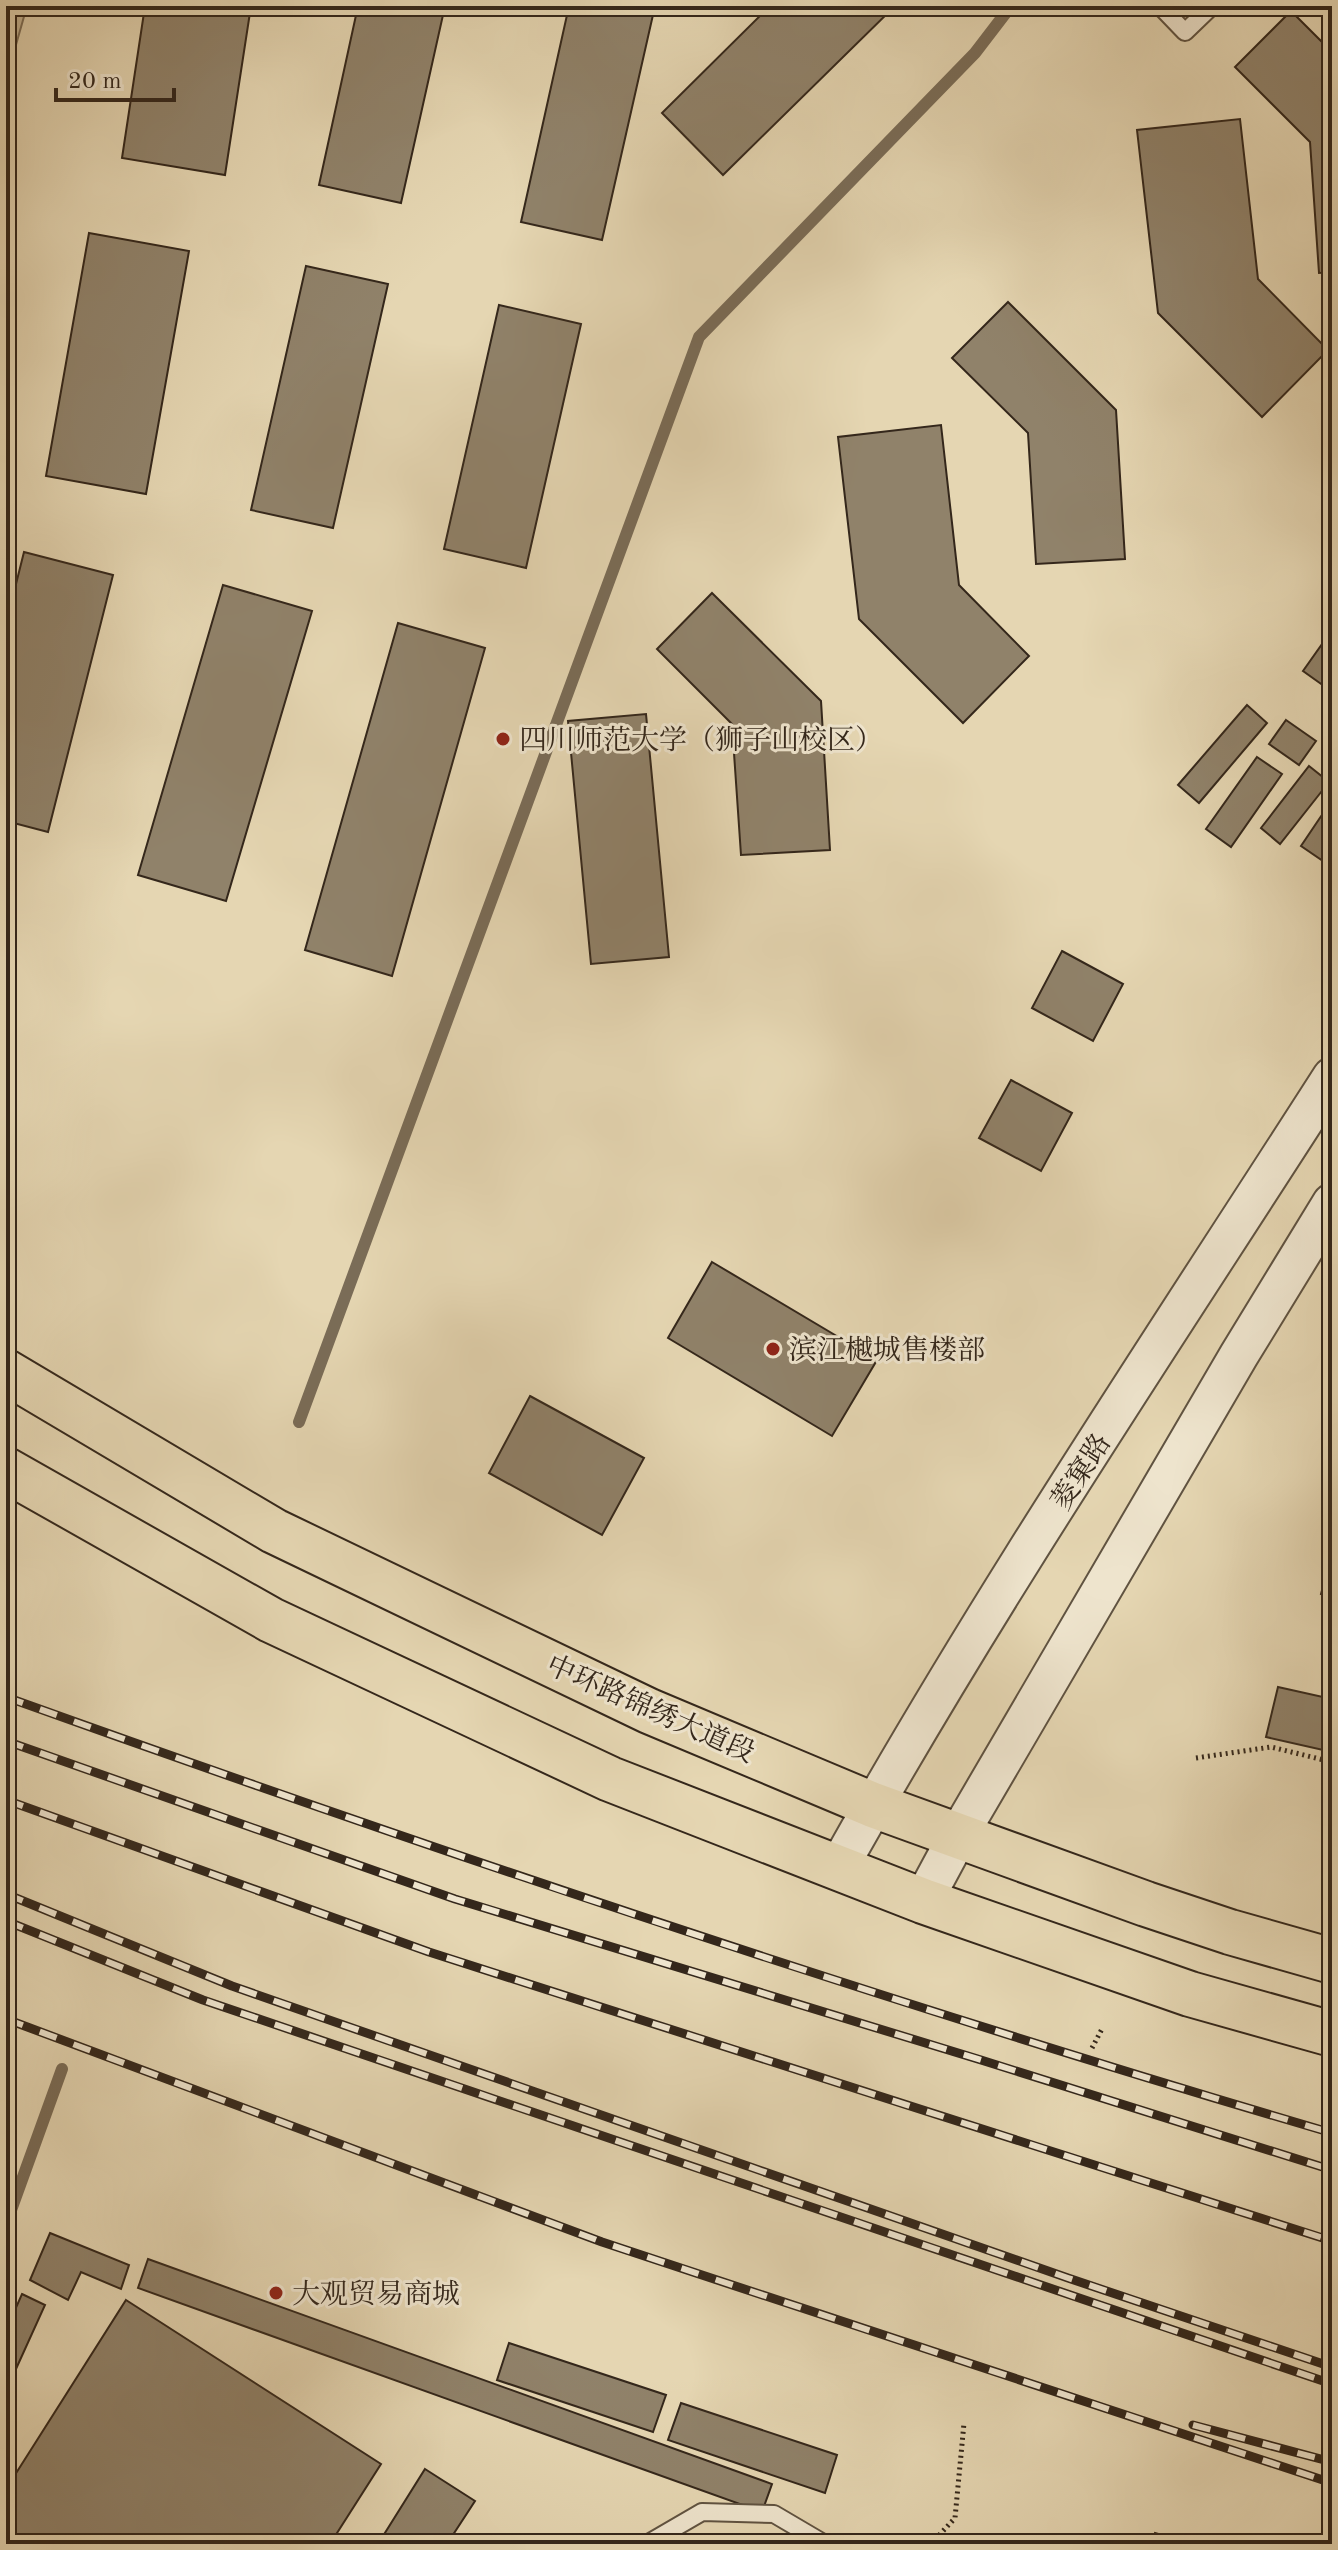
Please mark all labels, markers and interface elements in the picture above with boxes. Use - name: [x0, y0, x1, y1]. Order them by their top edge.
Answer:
- scale bar: [56, 52, 174, 102]
- text: 20 m: [68, 70, 122, 94]
- place label: 四川师范大学（狮子山校区）: [519, 725, 883, 756]
- marker: 四川师范大学（狮子山校区）: [494, 730, 512, 748]
- place label: 滨江樾城售楼部: [789, 1335, 985, 1366]
- marker: 滨江樾城售楼部: [764, 1340, 782, 1358]
- street label: 菱窠路: [1045, 1428, 1117, 1515]
- street label: 中环路锦绣大道段: [542, 1650, 759, 1769]
- place label: 大观贸易商城: [292, 2279, 460, 2310]
- marker: 大观贸易商城: [267, 2284, 285, 2302]

